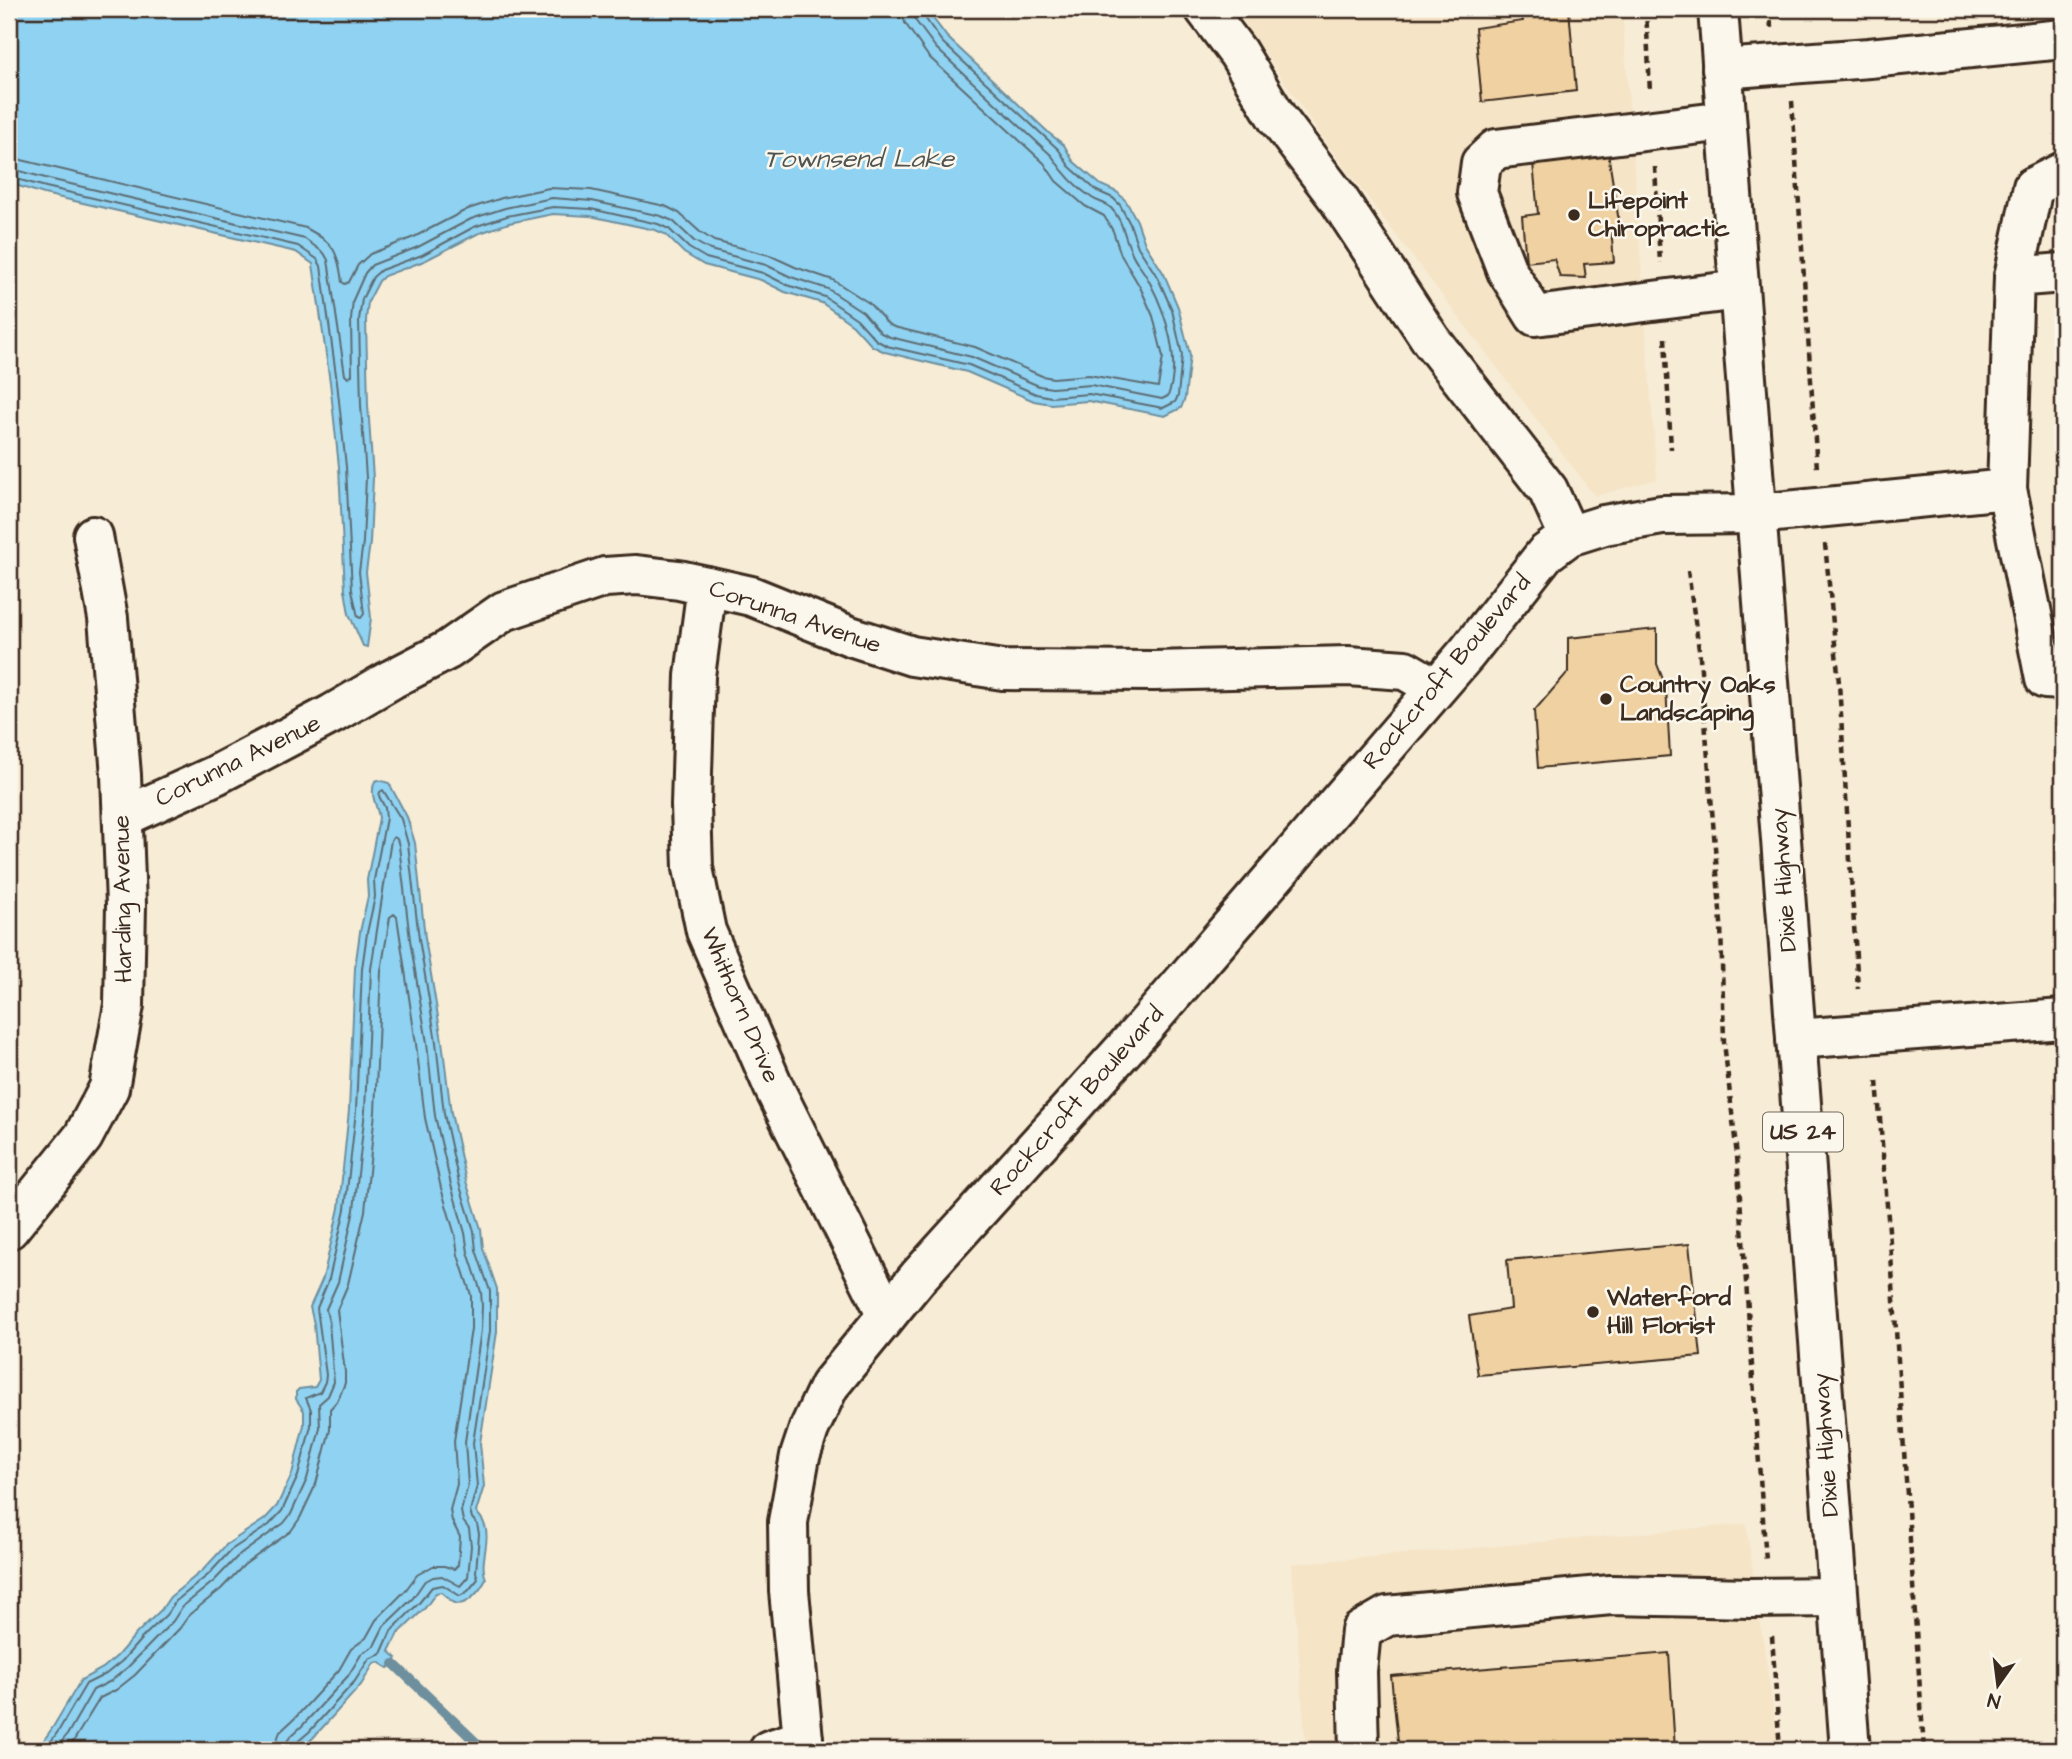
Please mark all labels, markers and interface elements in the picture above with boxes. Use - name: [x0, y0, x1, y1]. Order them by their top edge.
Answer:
- water label: Townsend Lake: [764, 141, 956, 177]
- place label: Lifepoint Chiropractic: [1588, 184, 1730, 246]
- marker: Lifepoint Chiropractic: [1566, 207, 1582, 223]
- street label: Rockcroft Boulevard: [1355, 567, 1539, 777]
- street label: Corunna Avenue: [705, 572, 886, 662]
- place label: Country Oaks Landscaping: [1620, 668, 1775, 731]
- marker: Country Oaks Landscaping: [1598, 691, 1614, 707]
- street label: Corunna Avenue: [150, 706, 326, 816]
- street label: Dixie Highway: [1762, 807, 1807, 953]
- street label: Harding Avenue: [105, 815, 142, 983]
- street label: Whithorn Drive: [692, 922, 788, 1088]
- street label: Rockcroft Boulevard: [982, 998, 1172, 1204]
- road number: US 24: [1763, 1112, 1843, 1152]
- place label: Waterford Hill Florist: [1606, 1281, 1732, 1343]
- marker: Waterford Hill Florist: [1585, 1304, 1601, 1320]
- street label: Dixie Highway: [1804, 1372, 1849, 1518]
- north arrow: [1964, 1650, 2034, 1720]
- text: N: [1985, 1685, 2003, 1715]

